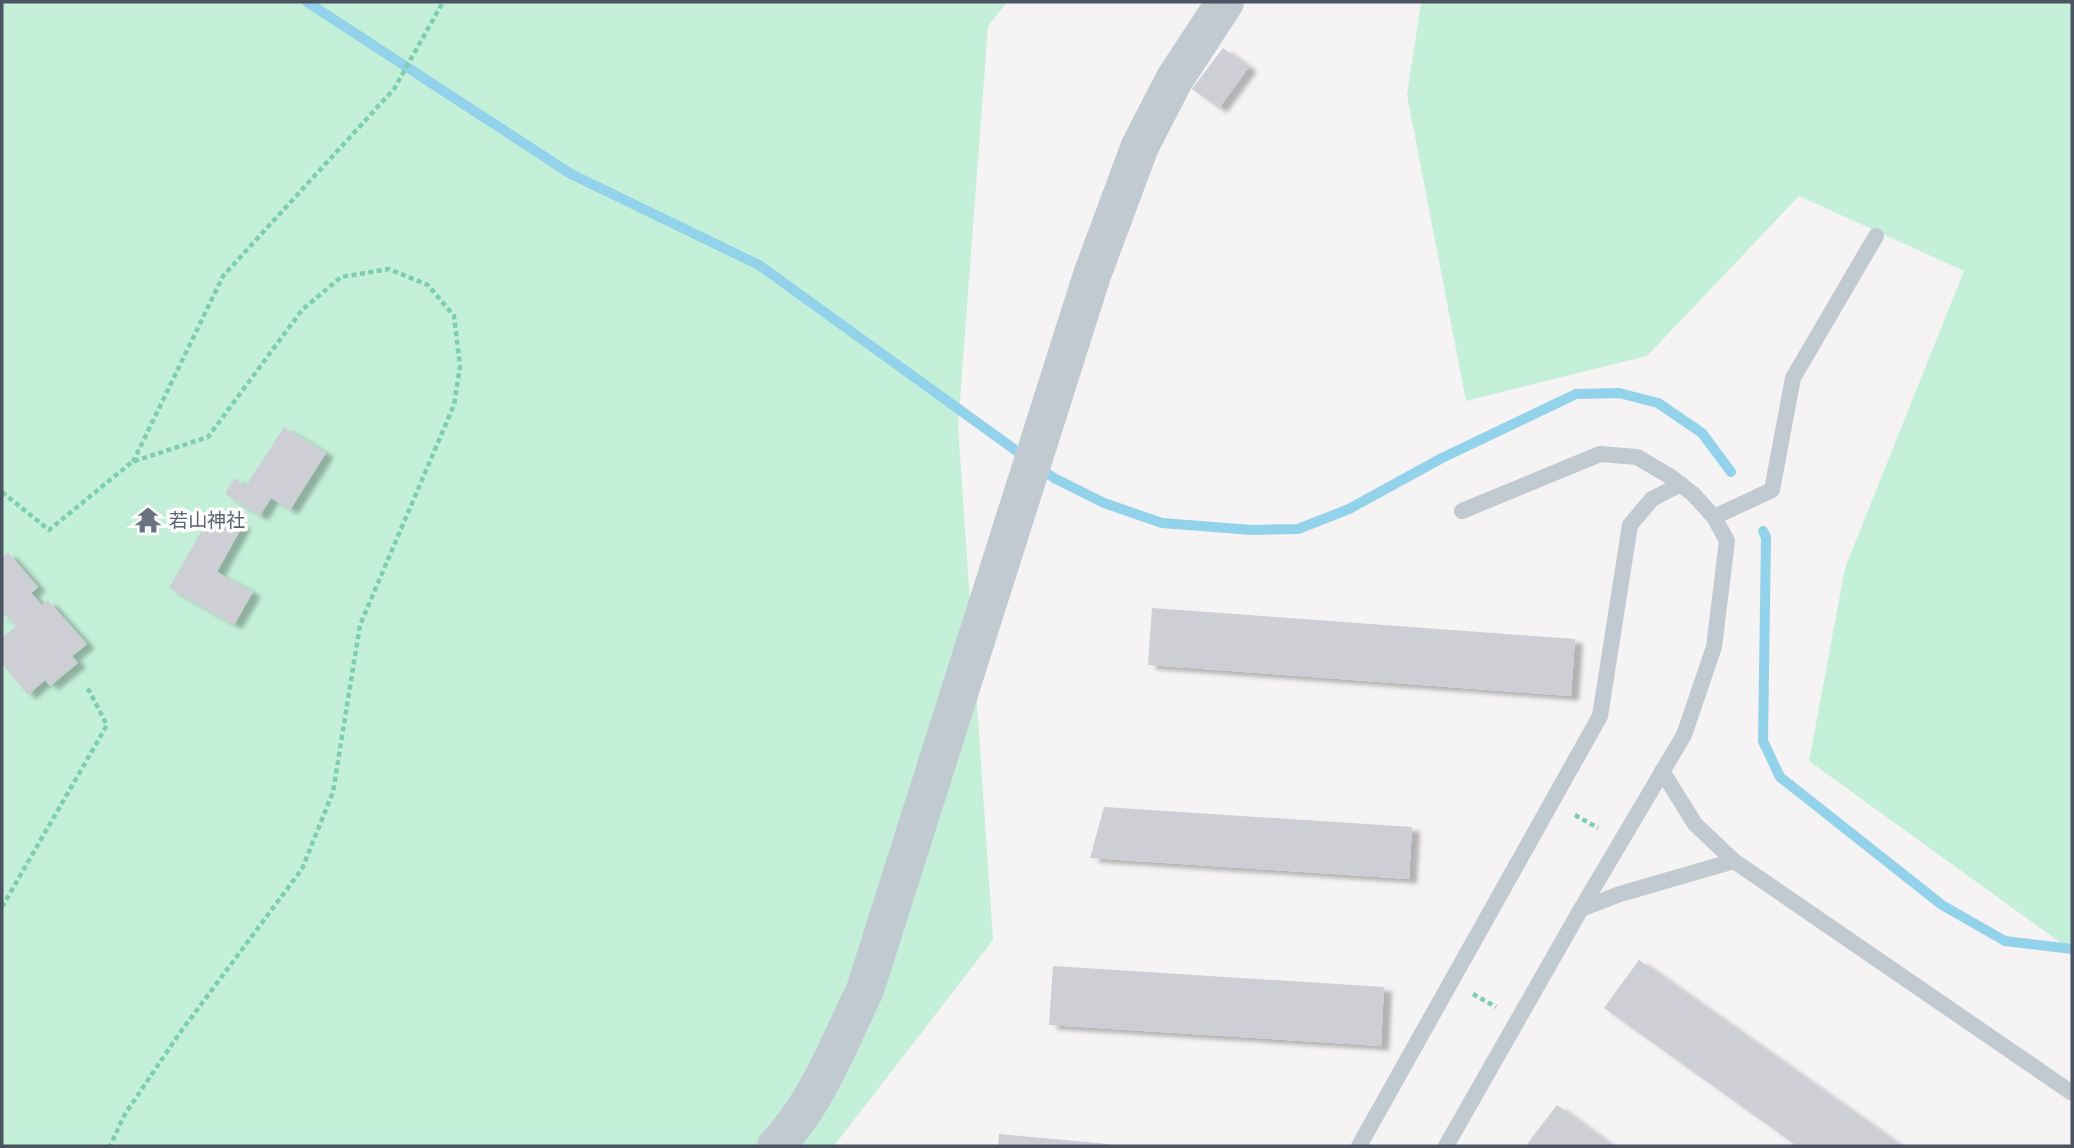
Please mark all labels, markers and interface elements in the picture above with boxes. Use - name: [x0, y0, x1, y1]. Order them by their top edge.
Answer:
- temple icon: 若山神社: [133, 505, 163, 535]
- place label: 若山神社: [169, 509, 245, 532]

